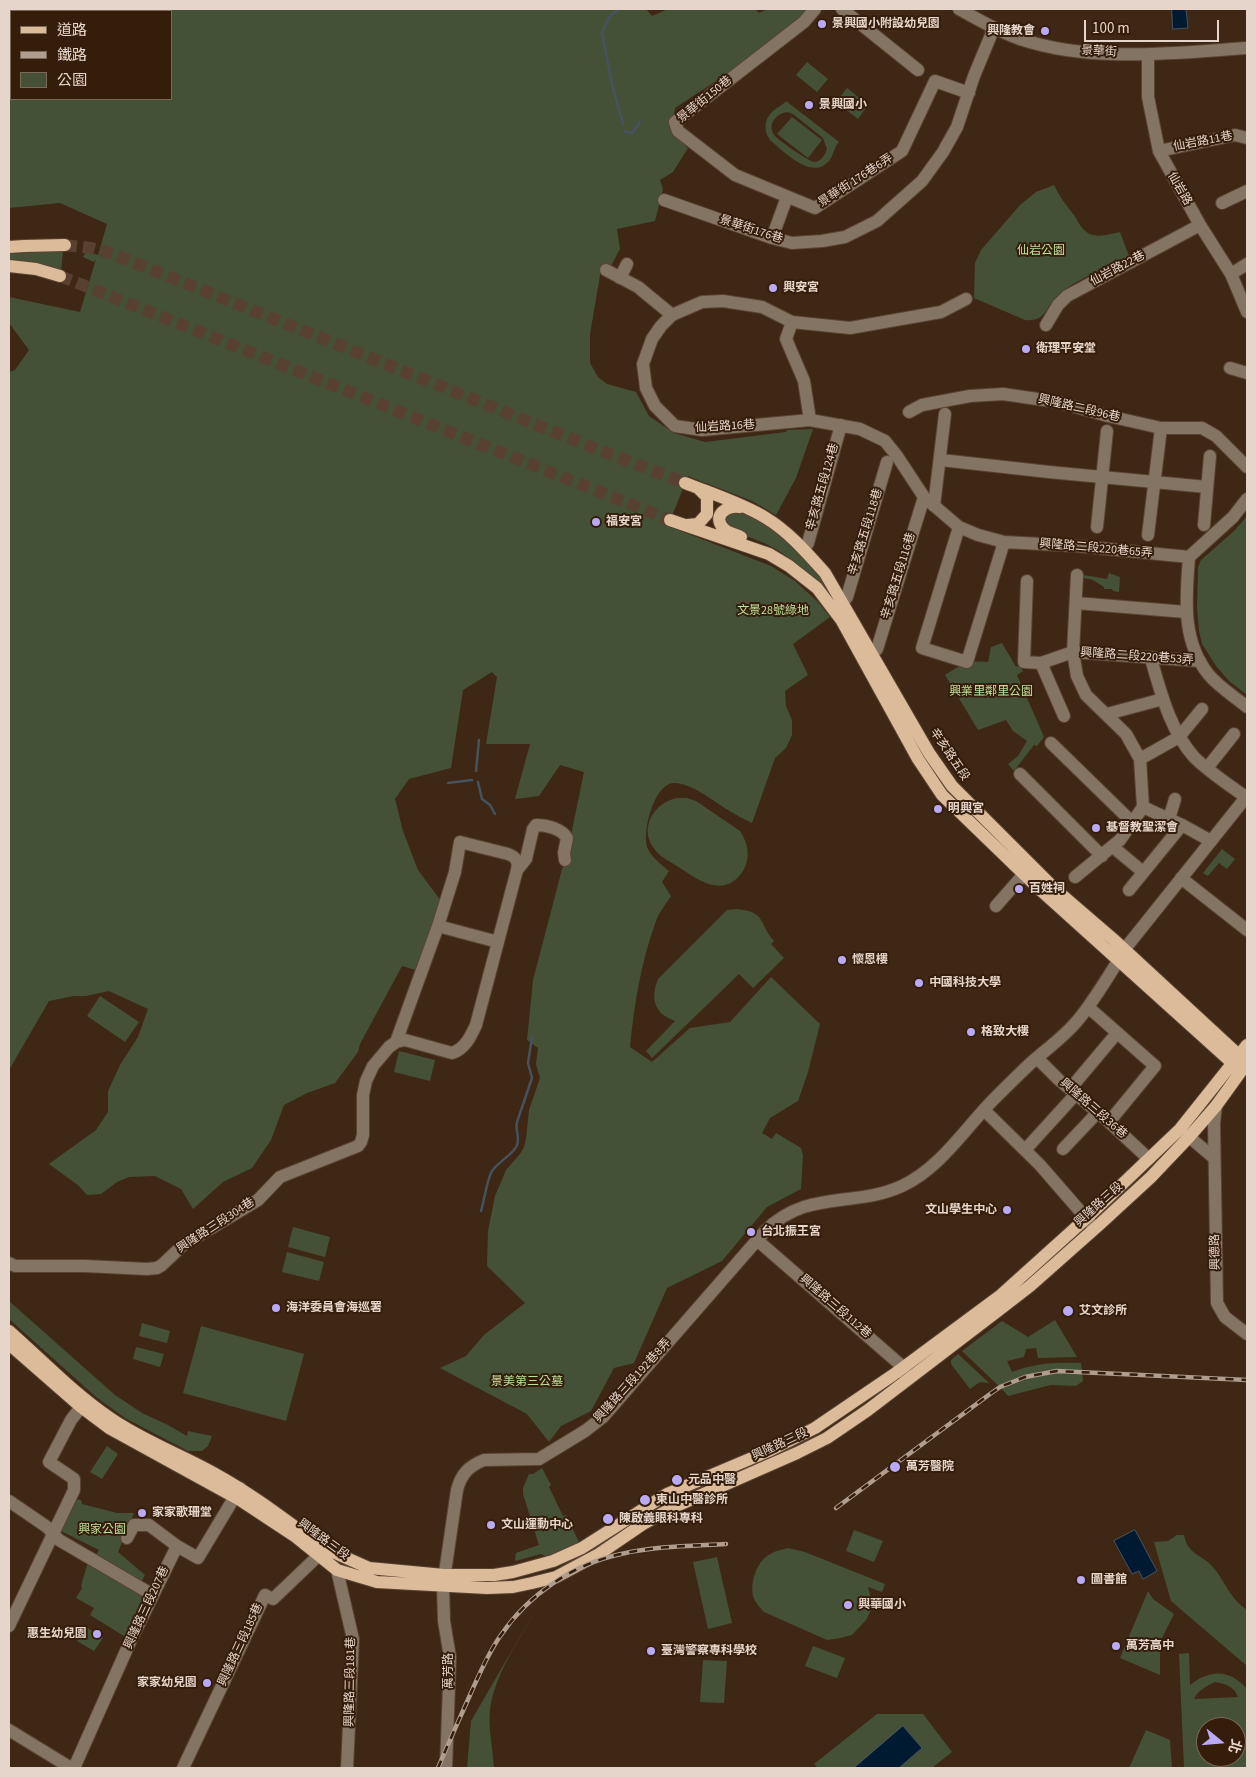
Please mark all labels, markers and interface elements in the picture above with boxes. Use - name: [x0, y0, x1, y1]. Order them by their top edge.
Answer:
- legend: [10, 10, 172, 100]
- scale bar: [1086, 10, 1221, 42]
- place label: 景興國小附設幼兒園: [832, 17, 940, 31]
- marker: 景興國小附設幼兒園: [816, 18, 828, 30]
- text: 100 m: [1092, 18, 1130, 39]
- text: 道路: [57, 20, 87, 41]
- place label: 興隆教會: [987, 24, 1035, 38]
- marker: 興隆教會: [1039, 25, 1051, 37]
- street label: 景華街: [1081, 44, 1117, 60]
- text: 鐵路: [57, 45, 87, 66]
- text: 公園: [57, 70, 87, 91]
- street label: 景華街150巷: [675, 74, 735, 126]
- place label: 景興國小: [819, 98, 867, 112]
- marker: 景興國小: [803, 99, 815, 111]
- street label: 仙岩路11巷: [1172, 129, 1234, 155]
- street label: 景華街 176巷6弄: [816, 151, 896, 211]
- street label: 仙岩路: [1164, 170, 1194, 208]
- street label: 景華街176巷: [717, 213, 785, 247]
- park label: 仙岩公園: [1017, 244, 1065, 258]
- street label: 仙岩路22巷: [1088, 249, 1148, 289]
- place label: 興安宮: [783, 281, 819, 295]
- marker: 興安宮: [767, 282, 779, 294]
- place label: 衛理平安堂: [1036, 342, 1096, 356]
- marker: 衛理平安堂: [1020, 343, 1032, 355]
- street label: 興隆路二段96巷: [1036, 393, 1122, 425]
- street label: 仙岩路16巷: [695, 418, 755, 436]
- street label: 辛亥路五段124巷: [804, 442, 842, 532]
- street label: 辛亥路五段118巷: [846, 487, 886, 577]
- place label: 福安宮: [606, 515, 642, 529]
- marker: 福安宮: [590, 516, 602, 528]
- street label: 辛亥路五段116巷: [879, 531, 919, 621]
- street label: 興隆路二段220巷65弄: [1039, 537, 1153, 561]
- park label: 文景28號綠地: [737, 604, 809, 618]
- street label: 興隆路二段220巷53弄: [1080, 646, 1194, 668]
- park label: 興業里鄰里公園: [949, 685, 1033, 699]
- street label: 辛亥路五段: [926, 726, 972, 784]
- place label: 明興宮: [948, 802, 984, 816]
- marker: 明興宮: [932, 803, 944, 815]
- place label: 基督教聖潔會: [1106, 821, 1178, 835]
- marker: 基督教聖潔會: [1090, 822, 1102, 834]
- place label: 百姓祠: [1029, 882, 1065, 896]
- marker: 百姓祠: [1013, 883, 1025, 895]
- place label: 懷恩樓: [852, 953, 888, 967]
- marker: 懷恩樓: [836, 954, 848, 966]
- place label: 中國科技大學: [929, 976, 1001, 990]
- marker: 中國科技大學: [913, 977, 925, 989]
- place label: 格致大樓: [981, 1025, 1029, 1039]
- marker: 格致大樓: [965, 1026, 977, 1038]
- street label: 興隆路三段36巷: [1057, 1076, 1129, 1142]
- street label: 興隆路三段: [1072, 1180, 1126, 1230]
- street label: 興隆路三段304巷: [174, 1195, 258, 1257]
- place label: 文山學生中心: [925, 1203, 997, 1217]
- marker: 文山學生中心: [1001, 1204, 1013, 1216]
- place label: 台北振王宮: [761, 1225, 821, 1239]
- marker: 台北振王宮: [745, 1226, 757, 1238]
- street label: 興德路: [1208, 1234, 1224, 1270]
- street label: 興隆路三段112巷: [796, 1272, 874, 1342]
- place label: 海洋委員會海巡署: [286, 1301, 382, 1315]
- marker: 海洋委員會海巡署: [270, 1302, 282, 1314]
- marker: 艾文診所: [1061, 1304, 1075, 1318]
- place label: 艾文診所: [1079, 1304, 1127, 1318]
- street label: 興隆路三段192巷8弄: [592, 1336, 674, 1426]
- park label: 景美第三公墓: [491, 1375, 563, 1389]
- street label: 興隆路三段: [750, 1426, 810, 1464]
- marker: 萬芳醫院: [888, 1460, 902, 1474]
- place label: 萬芳醫院: [906, 1460, 954, 1474]
- marker: 元品中醫: [670, 1473, 684, 1487]
- place label: 元品中醫: [688, 1473, 736, 1487]
- marker: 東山中醫診所: [638, 1493, 652, 1507]
- place label: 東山中醫診所: [656, 1493, 728, 1507]
- place label: 家家歌珊堂: [152, 1506, 212, 1520]
- marker: 家家歌珊堂: [136, 1507, 148, 1519]
- marker: 陳啟義眼科專科: [601, 1512, 615, 1526]
- place label: 陳啟義眼科專科: [619, 1512, 703, 1526]
- street label: 興隆路三段: [294, 1517, 352, 1563]
- place label: 文山運動中心: [501, 1518, 573, 1532]
- marker: 文山運動中心: [485, 1519, 497, 1531]
- park label: 興家公園: [78, 1523, 126, 1537]
- street label: 興隆路三段207巷: [121, 1564, 173, 1652]
- place label: 圖書館: [1091, 1573, 1127, 1587]
- marker: 圖書館: [1075, 1574, 1087, 1586]
- place label: 興華國小: [858, 1598, 906, 1612]
- marker: 興華國小: [842, 1599, 854, 1611]
- street label: 興隆路三段185巷: [215, 1601, 267, 1689]
- place label: 惠生幼兒園: [27, 1627, 87, 1641]
- marker: 惠生幼兒園: [91, 1628, 103, 1640]
- street label: 興隆路三段181巷: [343, 1637, 359, 1727]
- place label: 萬芳高中: [1126, 1639, 1174, 1653]
- marker: 萬芳高中: [1110, 1640, 1122, 1652]
- place label: 臺灣警察專科學校: [661, 1644, 757, 1658]
- marker: 臺灣警察專科學校: [645, 1645, 657, 1657]
- street label: 萬芳路: [442, 1653, 456, 1689]
- place label: 家家幼兒園: [137, 1676, 197, 1690]
- marker: 家家幼兒園: [201, 1677, 213, 1689]
- north arrow: [1196, 1717, 1246, 1767]
- text: 北: [1223, 1736, 1246, 1756]

